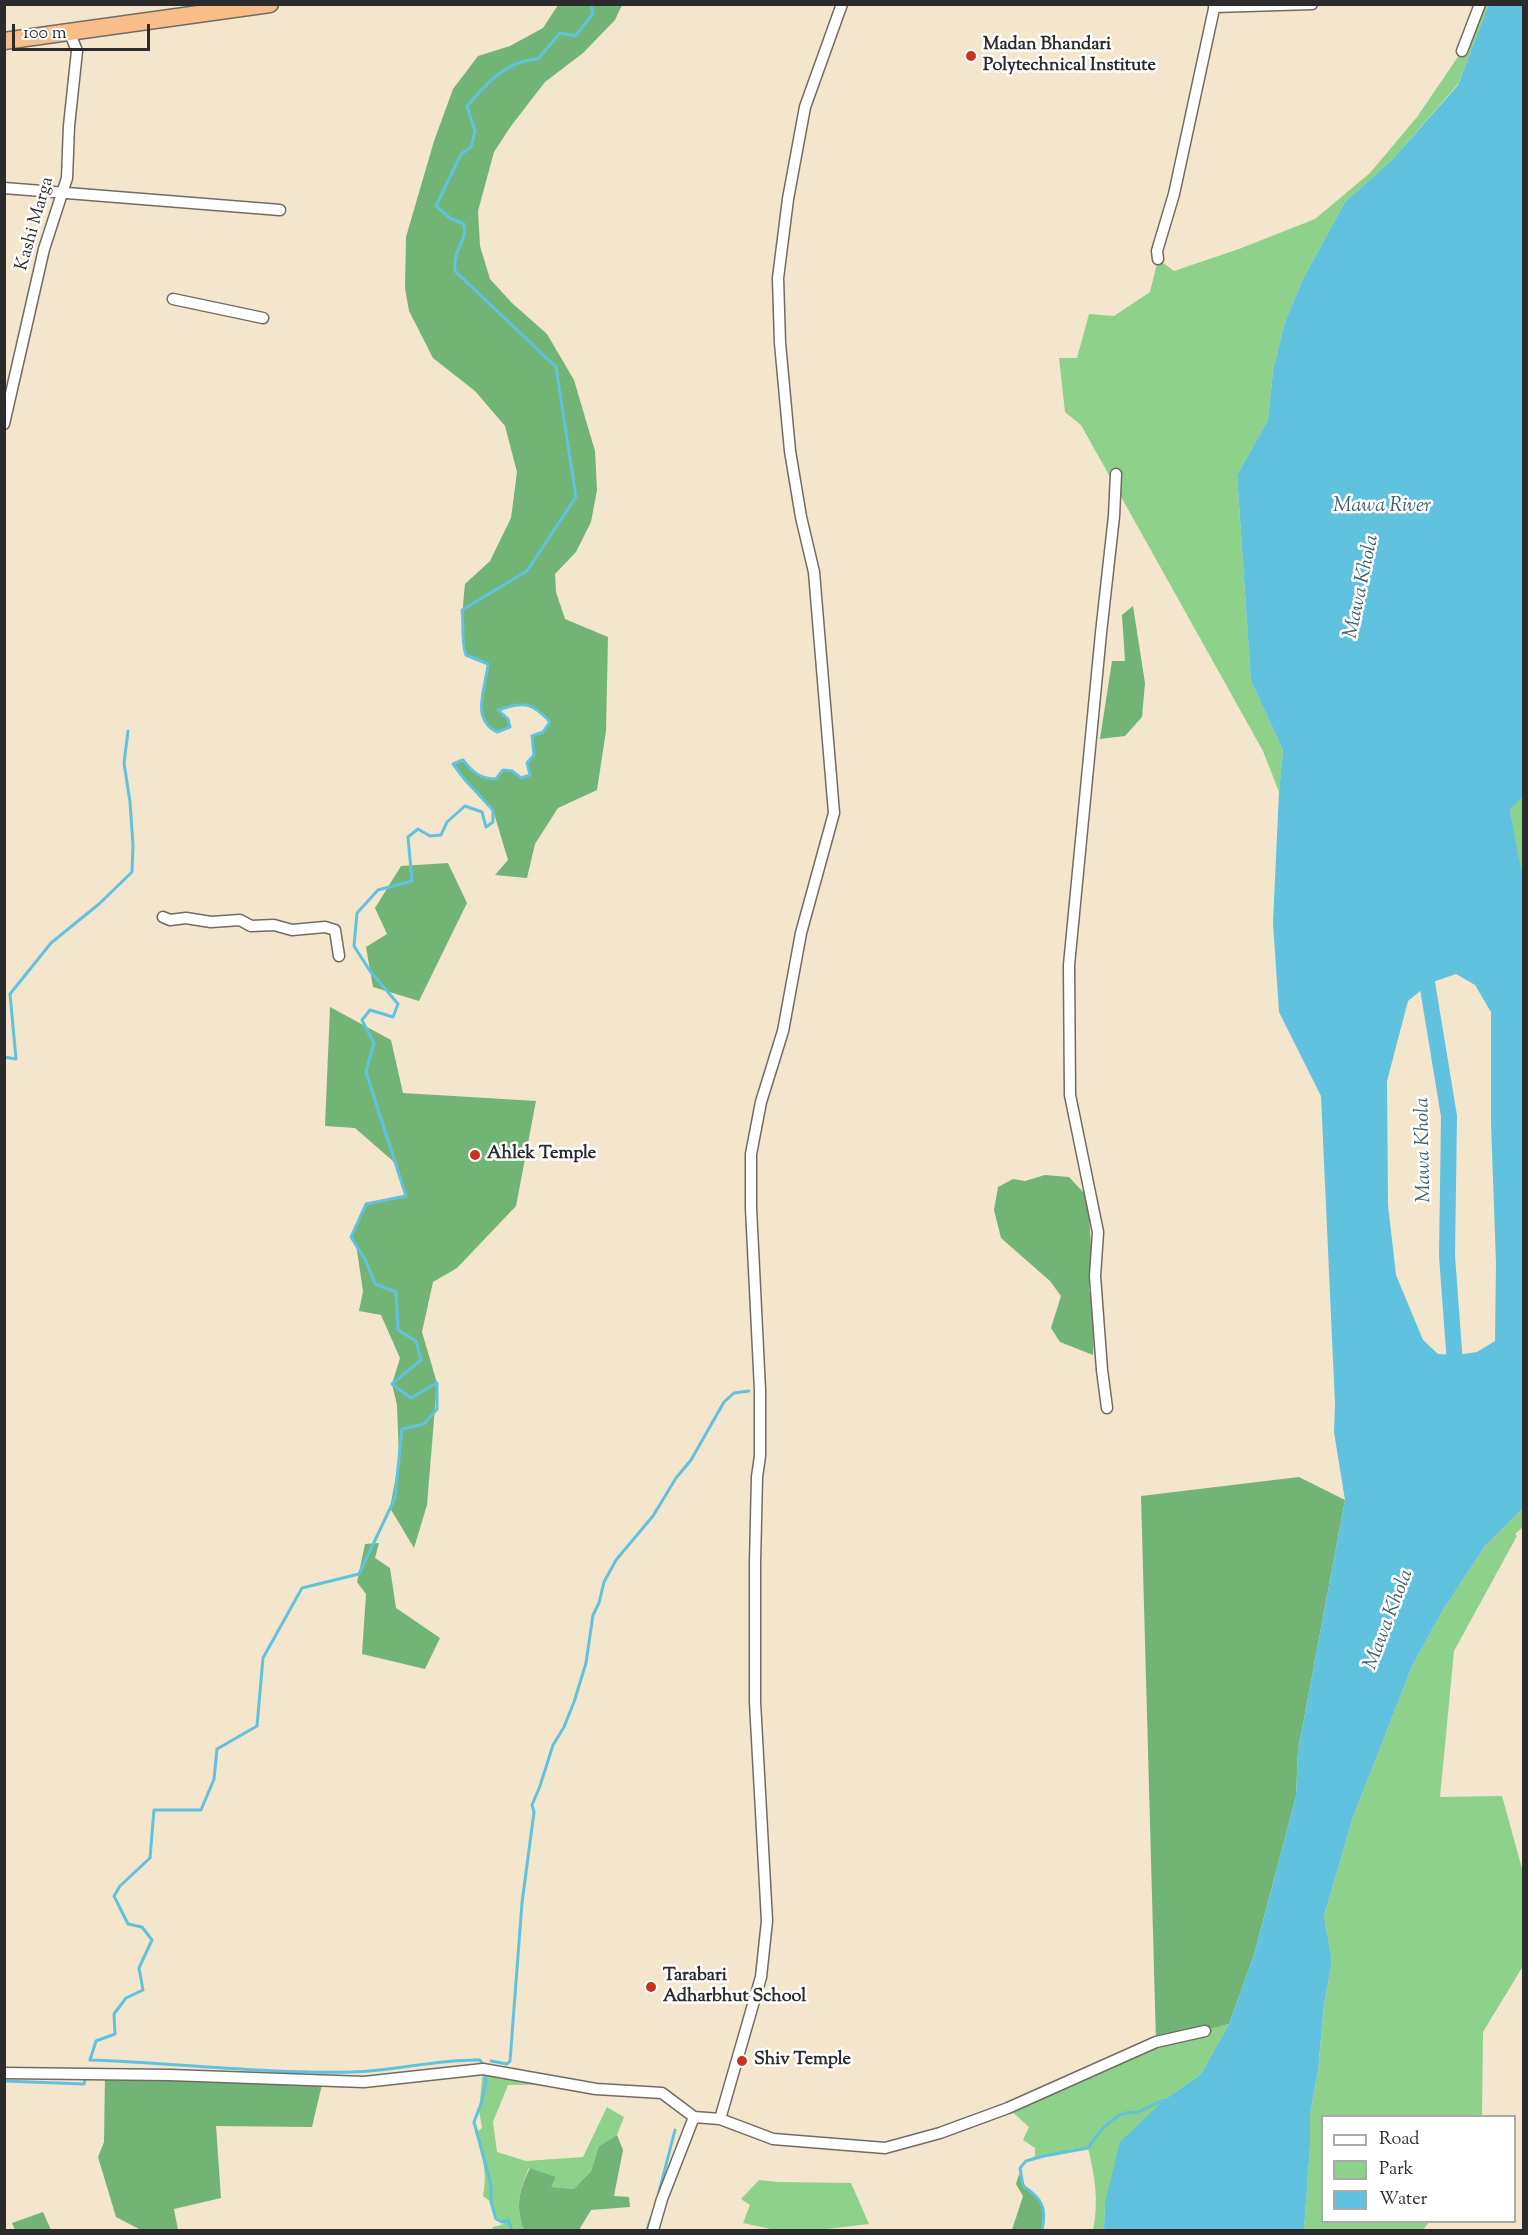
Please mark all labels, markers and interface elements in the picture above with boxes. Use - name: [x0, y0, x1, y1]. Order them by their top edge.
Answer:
- scale bar: [15, 12, 153, 50]
- text: 100 m: [23, 21, 67, 47]
- place label: Madan Bhandari Polytechnical Institute: [983, 35, 1156, 78]
- marker: Madan Bhandari Polytechnical Institute: [964, 49, 978, 63]
- street label: Kashi Marga: [12, 175, 60, 273]
- water label: Mawa River: [1333, 496, 1431, 520]
- water label: Mawa Khola: [1340, 533, 1386, 641]
- water label: Mawa Khola: [1412, 1097, 1438, 1203]
- place label: Ahlek Temple: [487, 1144, 596, 1166]
- marker: Ahlek Temple: [468, 1148, 482, 1162]
- water label: Mawa Khola: [1360, 1566, 1420, 1674]
- place label: Tarabari Adharbhut School: [663, 1966, 806, 2008]
- marker: Tarabari Adharbhut School: [644, 1980, 658, 1994]
- place label: Shiv Temple: [754, 2050, 851, 2072]
- marker: Shiv Temple: [735, 2054, 749, 2068]
- legend: [1321, 2115, 1516, 2223]
- text: Road: [1379, 2127, 1419, 2153]
- text: Park: [1379, 2157, 1413, 2183]
- text: Water: [1379, 2187, 1427, 2213]

